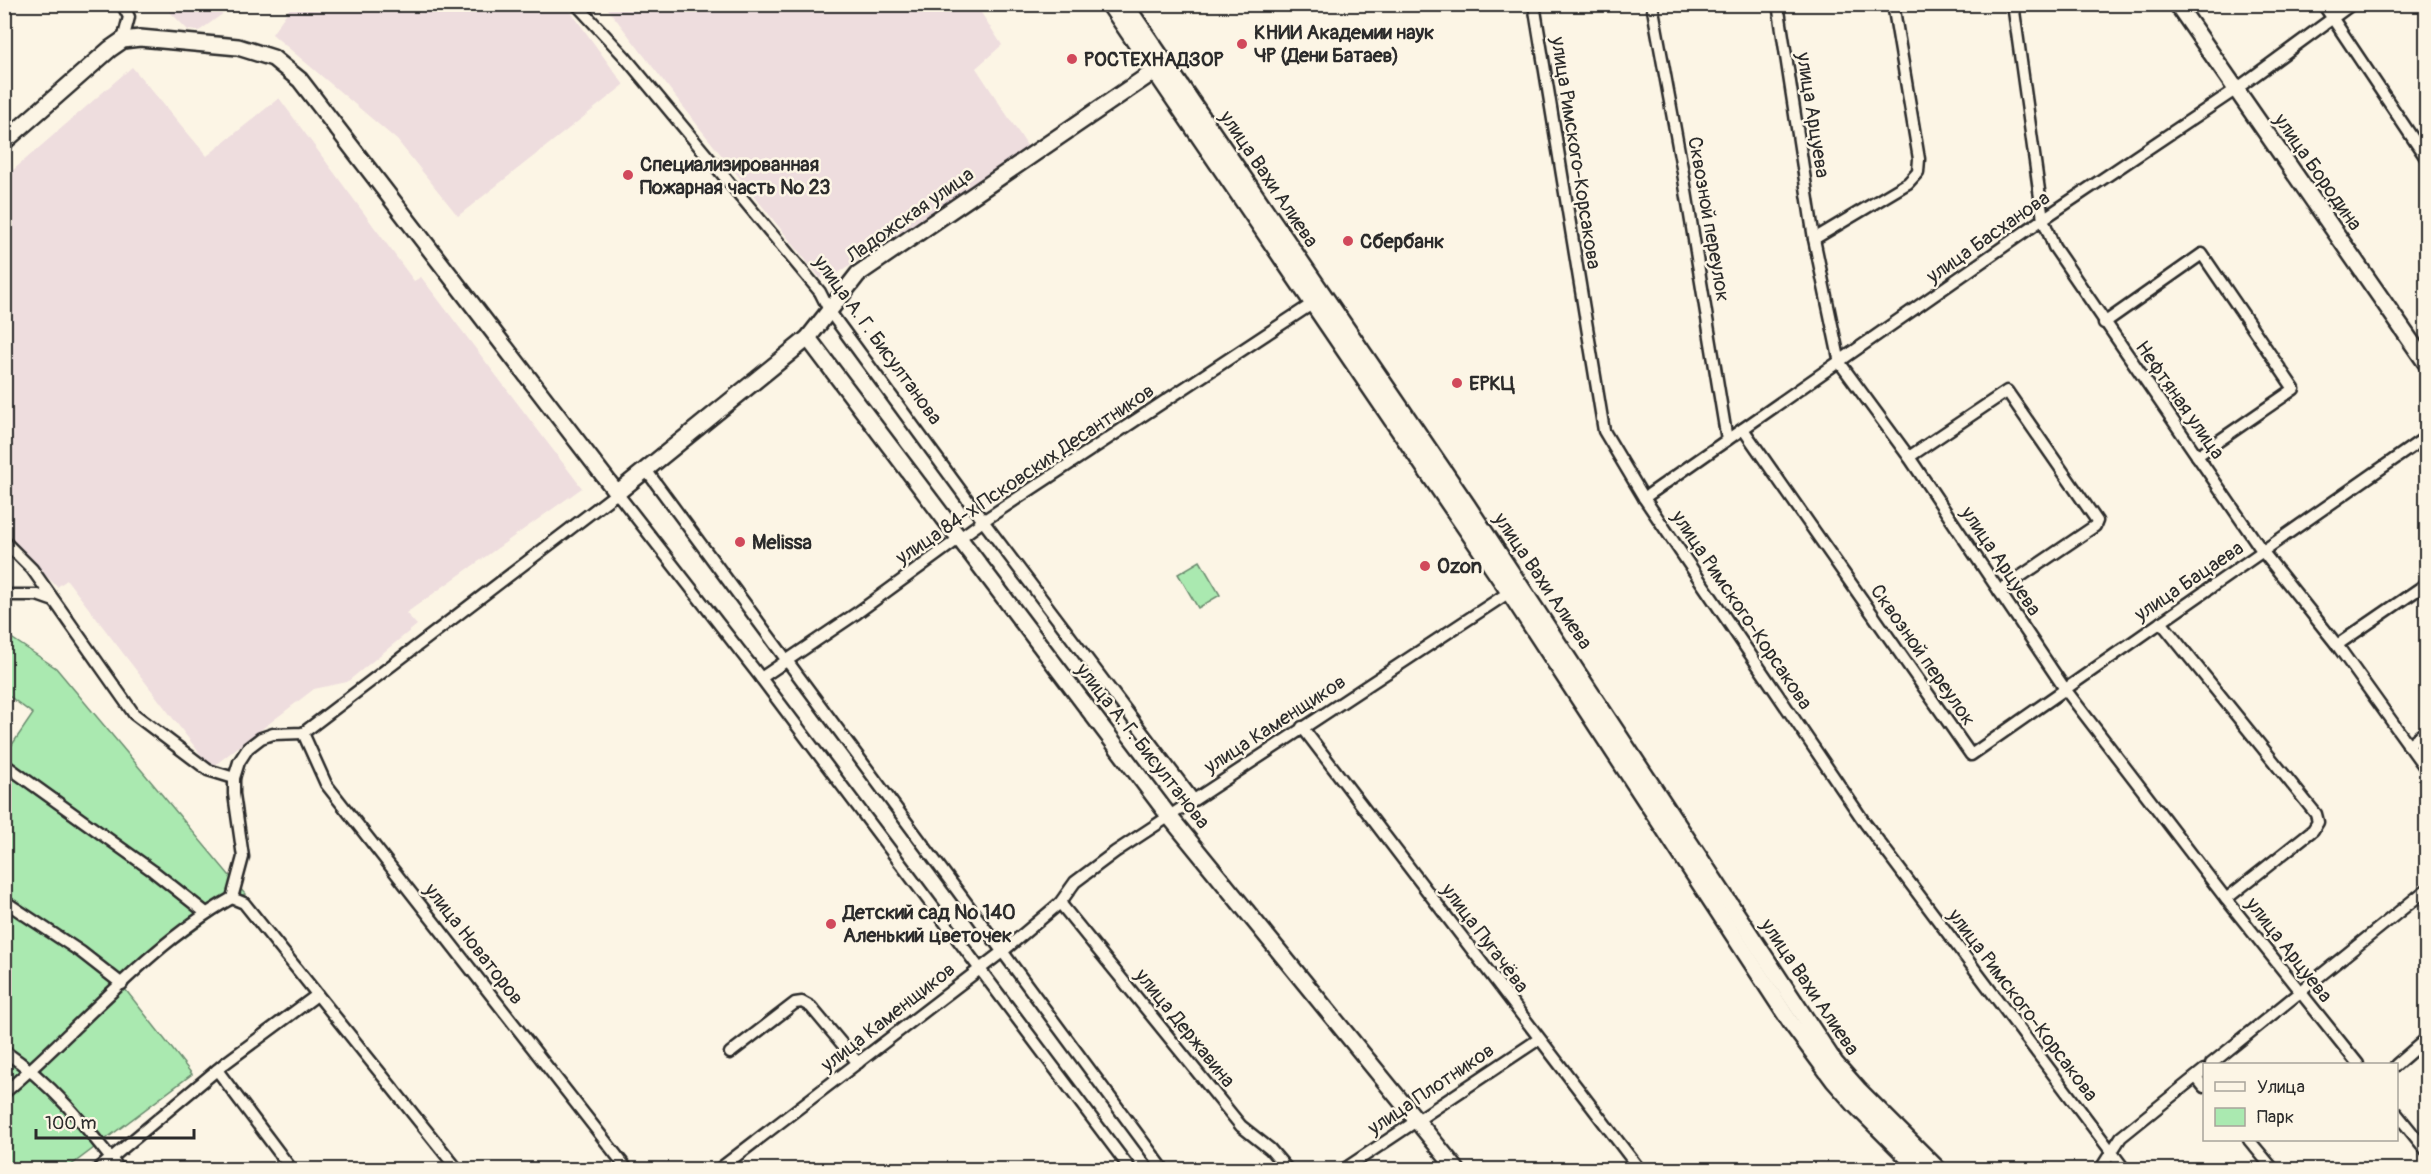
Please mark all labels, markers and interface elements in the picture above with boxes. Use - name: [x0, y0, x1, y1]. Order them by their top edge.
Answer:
- place label: КНИИ Академии наук ЧР (Дени Батаев): [1254, 20, 1434, 68]
- street label: улица Римского-Корсакова: [1545, 34, 1607, 271]
- marker: КНИИ Академии наук ЧР (Дени Батаев): [1235, 37, 1249, 51]
- place label: РОСТЕХНАДЗОР: [1084, 47, 1225, 72]
- street label: улица Арцуева: [1791, 50, 1835, 179]
- marker: РОСТЕХНАДЗОР: [1065, 52, 1079, 66]
- street label: улица Вахи Алиева: [1214, 105, 1324, 252]
- street label: улица Бородина: [2268, 108, 2368, 235]
- street label: Сквозной переулок: [1682, 135, 1736, 303]
- place label: Специализированная Пожарная часть № 23: [640, 152, 830, 200]
- street label: Ладожская улица: [841, 162, 979, 269]
- marker: Специализированная Пожарная часть № 23: [621, 168, 635, 182]
- street label: улица Басханова: [1921, 185, 2054, 289]
- place label: Сбербанк: [1360, 229, 1444, 254]
- marker: Сбербанк: [1341, 234, 1355, 248]
- street label: улица А. Г. Бисултанова: [808, 250, 948, 430]
- street label: Нефтяная улица: [2130, 336, 2230, 464]
- place label: ЕРКЦ: [1469, 371, 1516, 396]
- marker: ЕРКЦ: [1450, 376, 1464, 390]
- street label: улица 84-х Псковских Десантников: [890, 378, 1159, 571]
- street label: улица Арцуева: [1955, 501, 2047, 620]
- street label: улица Римского-Корсакова: [1665, 505, 1818, 714]
- street label: улица Вахи Алиева: [1488, 507, 1598, 654]
- place label: Melissa: [752, 530, 812, 555]
- marker: Melissa: [733, 535, 747, 549]
- street label: улица Бацаева: [2129, 535, 2248, 627]
- place label: Ozon: [1437, 554, 1482, 579]
- marker: Ozon: [1418, 559, 1432, 573]
- street label: Сквозной переулок: [1865, 579, 1981, 731]
- street label: улица А. Г. Бисултанова: [1070, 657, 1215, 834]
- street label: улица Каменщиков: [1199, 669, 1351, 780]
- street label: улица Новаторов: [418, 877, 529, 1010]
- street label: улица Пугачёва: [1435, 877, 1534, 998]
- street label: улица Арцуева: [2240, 892, 2338, 1008]
- place label: Детский сад № 140 Аленький цветочек: [842, 900, 1016, 948]
- street label: улица Римского-Корсакова: [1942, 903, 2104, 1106]
- street label: улица Вахи Алиева: [1755, 913, 1865, 1060]
- marker: Детский сад № 140 Аленький цветочек: [824, 917, 838, 931]
- street label: улица Каменщиков: [815, 957, 960, 1078]
- street label: улица Державина: [1129, 963, 1241, 1092]
- street label: улица Плотников: [1362, 1037, 1499, 1141]
- legend: [2203, 1063, 2398, 1141]
- text: Улица: [2257, 1076, 2305, 1099]
- scale bar: [36, 1102, 194, 1140]
- text: Парк: [2257, 1106, 2294, 1129]
- text: 100 m: [45, 1112, 97, 1135]

